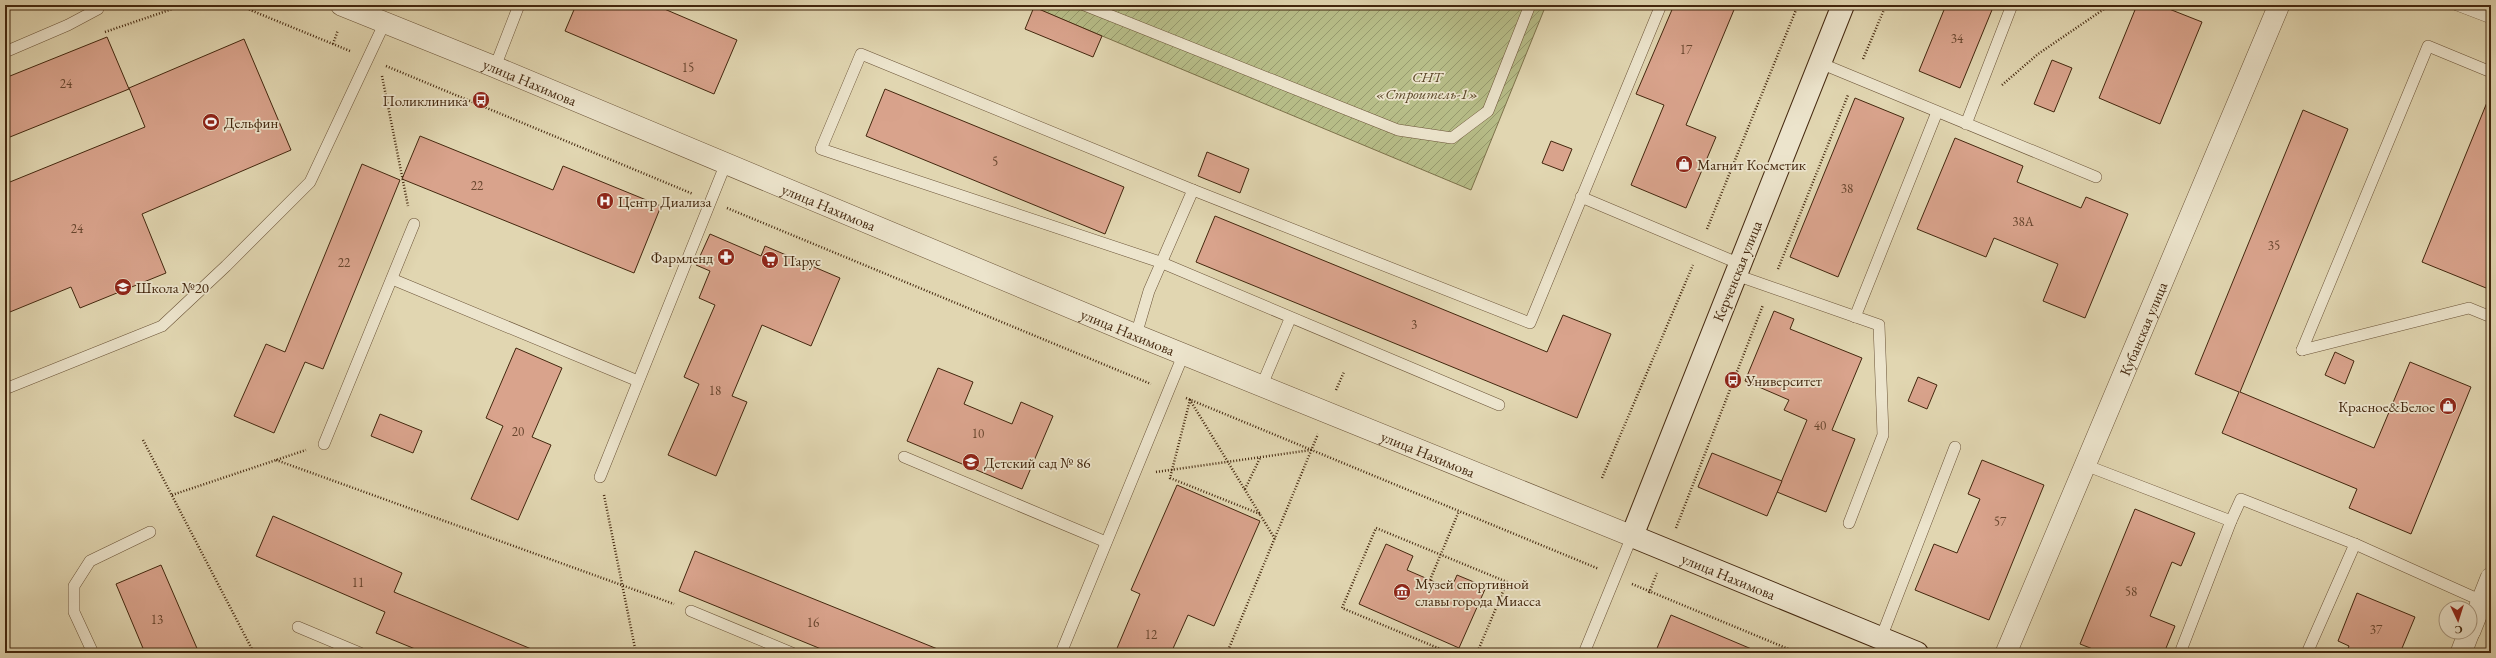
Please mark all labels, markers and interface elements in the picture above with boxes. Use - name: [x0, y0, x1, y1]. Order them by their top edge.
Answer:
- house number: 34: [1951, 30, 1964, 47]
- house number: 17: [1680, 41, 1693, 58]
- street label: улица Нахимова: [480, 54, 580, 110]
- house number: 15: [682, 59, 694, 76]
- park label: СНТ «Строитель-1»: [1376, 67, 1478, 103]
- house number: 24: [60, 75, 73, 92]
- bus stop icon: Поликлиника: [471, 90, 491, 110]
- place label: Поликлиника: [382, 91, 468, 110]
- sports icon: Дельфин: [201, 112, 221, 132]
- place label: Дельфин: [224, 113, 278, 132]
- house number: 5: [992, 153, 998, 170]
- shop icon: Магнит Косметик: [1674, 154, 1694, 174]
- place label: Магнит Косметик: [1697, 155, 1806, 174]
- house number: 22: [471, 177, 484, 194]
- street label: улица Нахимова: [779, 179, 879, 235]
- house number: 38: [1841, 180, 1853, 197]
- hospital icon: Центр Диализа: [595, 191, 615, 211]
- place label: Центр Диализа: [618, 192, 712, 211]
- house number: 38А: [2012, 213, 2035, 230]
- street label: Керченская улица: [1708, 218, 1766, 324]
- house number: 24: [71, 220, 84, 237]
- house number: 35: [2268, 237, 2280, 254]
- pharmacy icon: Фармленд: [716, 247, 736, 267]
- place label: Фармленд: [651, 248, 713, 267]
- supermarket icon: Парус: [760, 250, 780, 270]
- place label: Парус: [783, 251, 821, 270]
- house number: 22: [338, 254, 351, 271]
- school or university icon: Школа №20: [113, 277, 133, 297]
- place label: Школа №20: [136, 278, 209, 297]
- street label: Кубанская улица: [2114, 279, 2171, 378]
- street label: улица Нахимова: [1078, 304, 1178, 359]
- house number: 3: [1411, 316, 1417, 333]
- bus stop icon: Университет: [1723, 370, 1743, 390]
- place label: Университет: [1745, 371, 1822, 390]
- house number: 18: [709, 382, 721, 399]
- shop icon: Красное&Белое: [2438, 396, 2458, 416]
- place label: Красное&Белое: [2338, 397, 2435, 416]
- house number: 40: [1814, 417, 1826, 434]
- house number: 20: [512, 423, 524, 440]
- house number: 10: [972, 425, 984, 442]
- street label: улица Нахимова: [1378, 426, 1478, 481]
- school or university icon: Детский сад № 86: [961, 452, 981, 472]
- place label: Детский сад № 86: [984, 453, 1091, 472]
- house number: 57: [1994, 513, 2007, 530]
- street label: улица Нахимова: [1679, 548, 1779, 603]
- house number: 11: [352, 574, 364, 591]
- place label: Музей спортивной славы города Миасса: [1415, 574, 1541, 610]
- museum icon: Музей спортивной славы города Миасса: [1392, 582, 1412, 602]
- house number: 58: [2125, 583, 2137, 600]
- north arrow: [2438, 600, 2478, 640]
- house number: 13: [151, 611, 163, 628]
- house number: 16: [807, 614, 819, 631]
- house number: 37: [2370, 621, 2383, 638]
- text: С: [2454, 623, 2463, 637]
- house number: 12: [1145, 626, 1158, 643]

